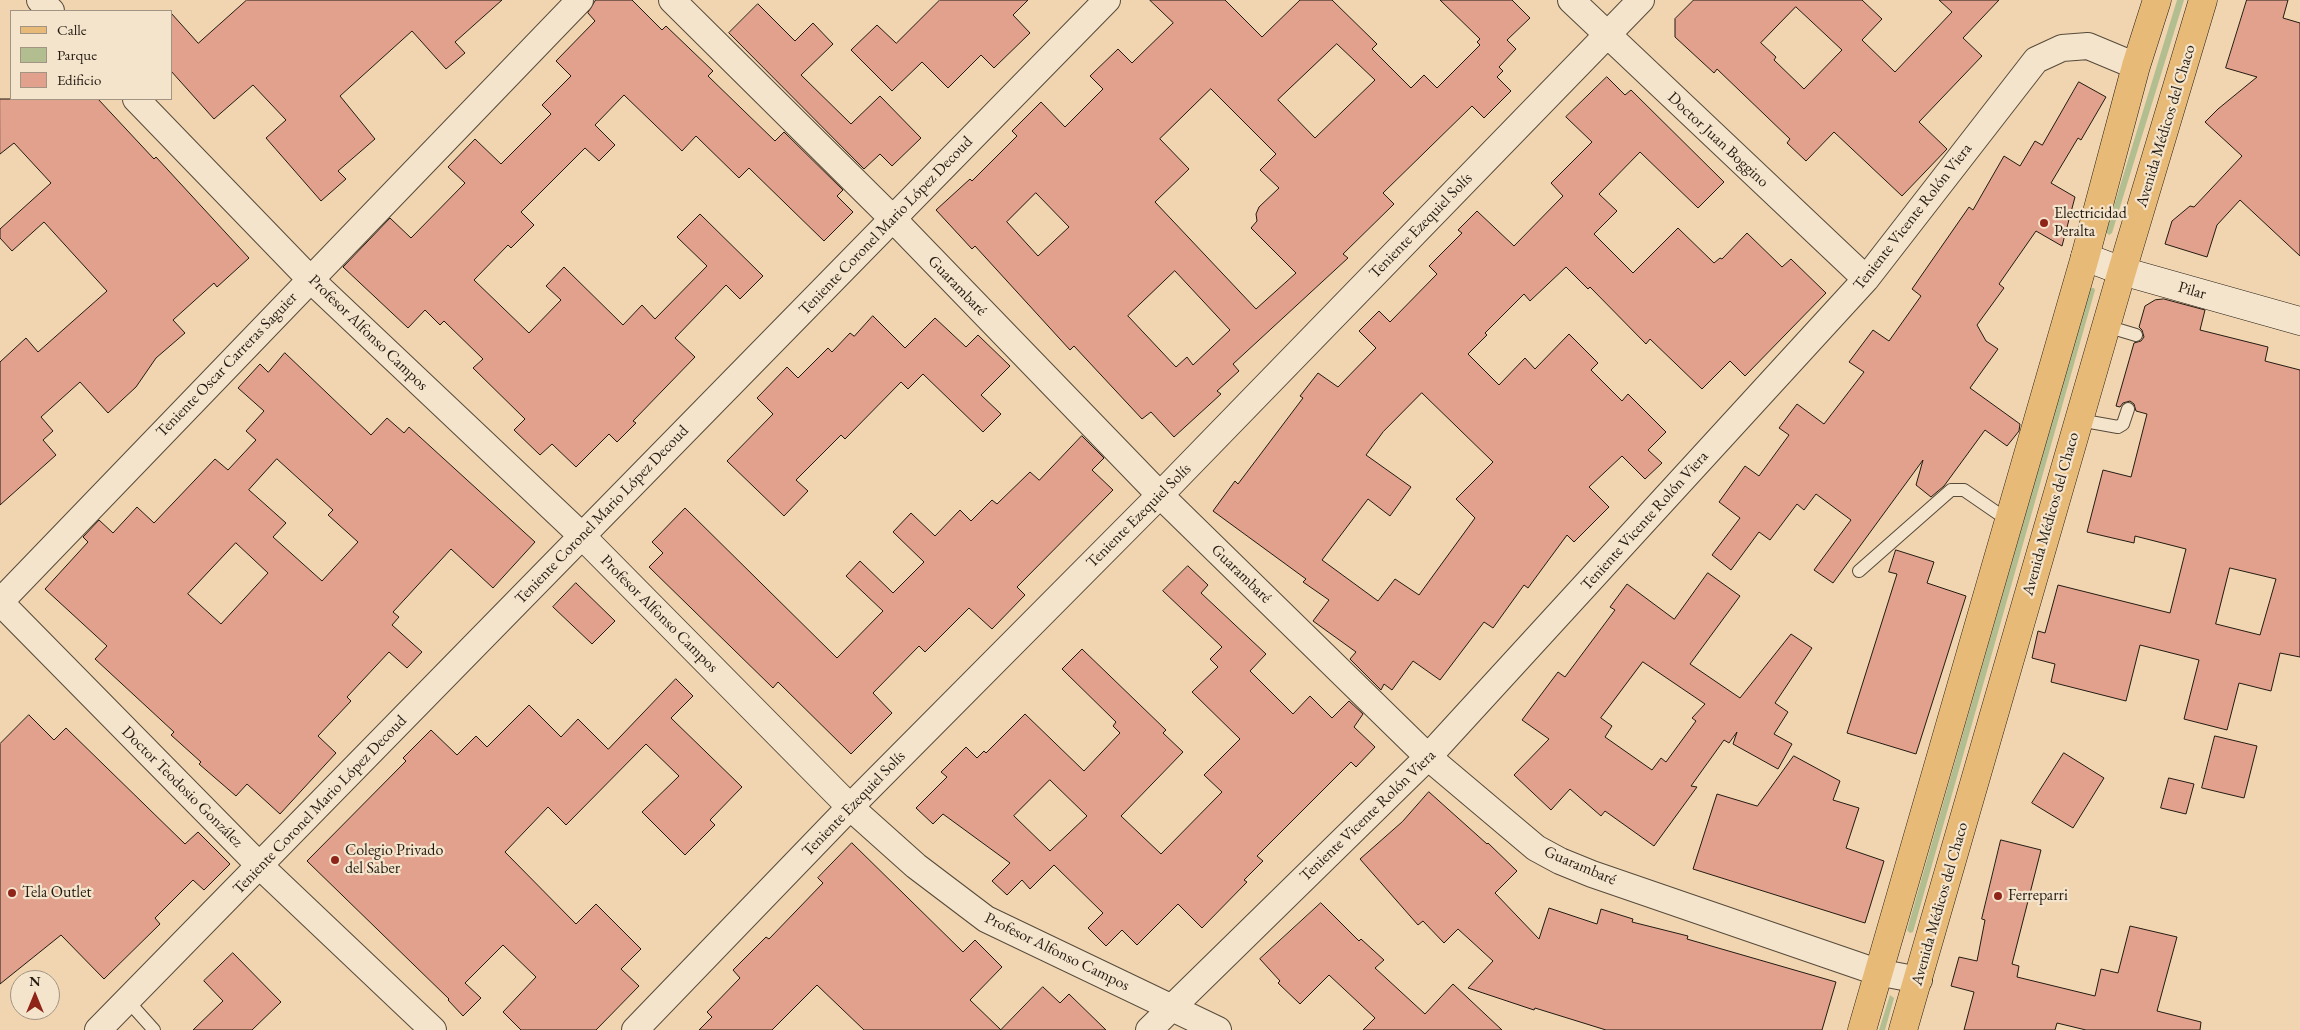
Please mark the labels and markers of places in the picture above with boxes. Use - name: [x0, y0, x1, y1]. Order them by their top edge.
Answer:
- place label: Electricidad Peralta: [2054, 204, 2127, 242]
- marker: Electricidad Peralta: [2038, 217, 2050, 229]
- place label: Colegio Privado del Saber: [345, 841, 443, 879]
- marker: Colegio Privado del Saber: [329, 854, 341, 866]
- place label: Tela Outlet: [22, 883, 91, 903]
- place label: Ferreparri: [2008, 886, 2068, 906]
- marker: Tela Outlet: [6, 887, 18, 899]
- marker: Ferreparri: [1992, 890, 2004, 902]

